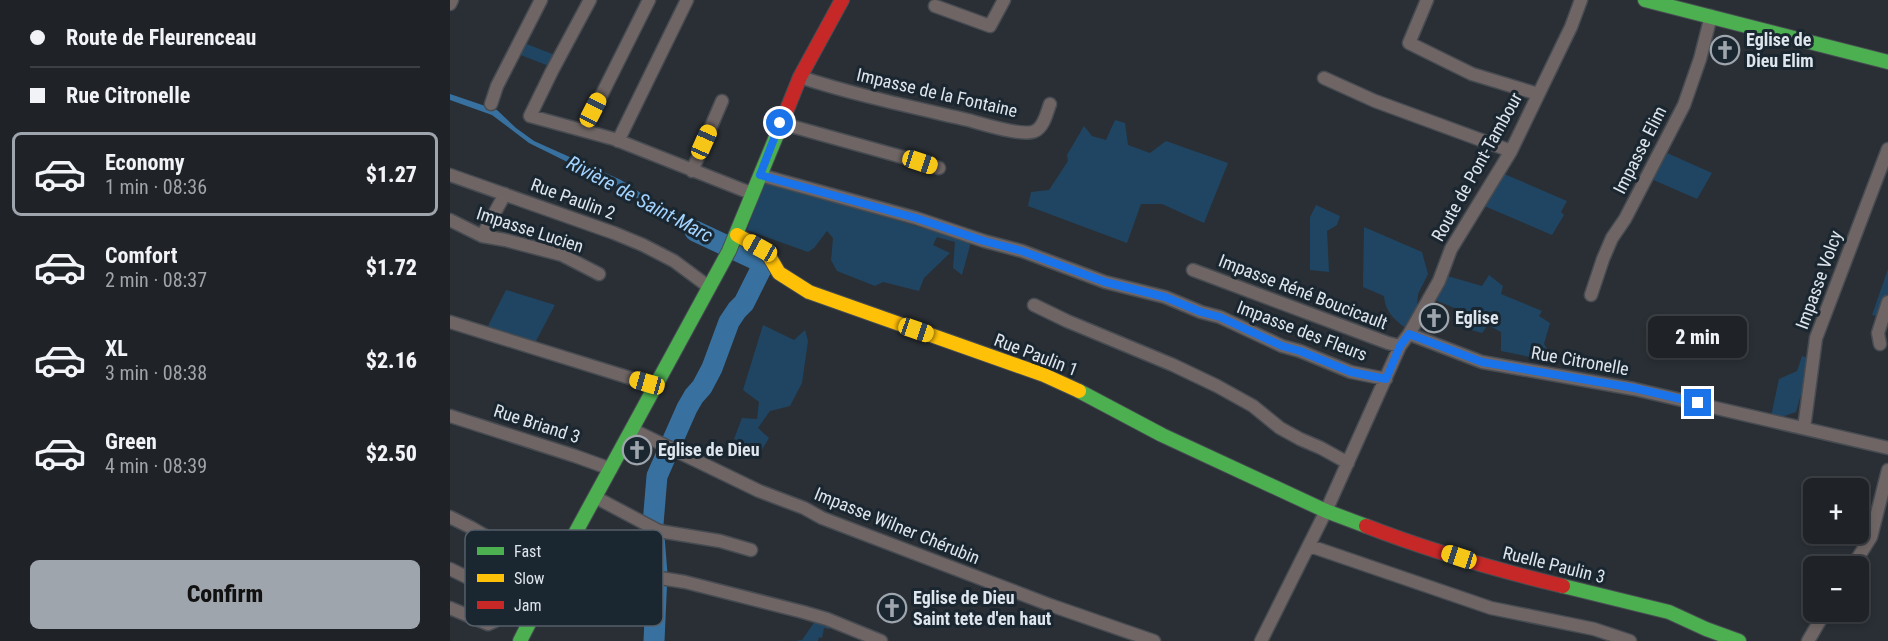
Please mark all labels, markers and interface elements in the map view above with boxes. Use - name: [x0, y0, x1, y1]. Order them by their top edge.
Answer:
- text: Route de Fleurenceau: [66, 25, 256, 50]
- place label: Eglise de Dieu Elim: [1746, 29, 1814, 71]
- church icon: Eglise de Dieu Elim: [1709, 34, 1741, 66]
- street label: Impasse de la Fontaine: [855, 64, 1020, 121]
- text: Rue Citronelle: [66, 83, 190, 108]
- street label: Route de Pont-Tambour: [1427, 88, 1526, 245]
- car: [577, 90, 609, 130]
- street label: Impasse Elim: [1609, 103, 1671, 197]
- route start: [766, 109, 793, 136]
- car: [688, 122, 720, 162]
- icon: car: [33, 147, 87, 201]
- car: [900, 148, 940, 176]
- text: Economy: [105, 150, 185, 175]
- water label: Rivière de Saint-Marc: [563, 150, 717, 248]
- text: $1.27: [366, 162, 417, 187]
- street label: Rue Paulin 2: [528, 174, 618, 223]
- text: 1 min · 08:36: [105, 175, 207, 199]
- street label: Impasse Lucien: [474, 202, 586, 257]
- street label: Impasse Volcy: [1791, 227, 1846, 332]
- car: [740, 231, 780, 265]
- icon: car: [33, 240, 87, 294]
- text: Comfort: [105, 243, 178, 268]
- street label: Impasse Réné Boucicault: [1216, 250, 1390, 333]
- text: $1.72: [366, 255, 417, 280]
- text: 2 min · 08:37: [105, 268, 207, 292]
- street label: Impasse des Fleurs: [1234, 296, 1370, 365]
- church icon: Eglise: [1418, 302, 1450, 334]
- place label: Eglise: [1455, 307, 1499, 328]
- car: [896, 316, 936, 344]
- callout: 2 min: [1648, 316, 1748, 358]
- text: 2 min: [1675, 325, 1720, 349]
- street label: Rue Paulin 1: [991, 329, 1081, 380]
- icon: car: [33, 333, 87, 387]
- text: XL: [105, 336, 128, 361]
- street label: Rue Citronelle: [1530, 342, 1631, 379]
- text: $2.16: [366, 348, 417, 373]
- text: 3 min · 08:38: [105, 361, 207, 385]
- car: [627, 369, 667, 397]
- route end: [1684, 389, 1711, 416]
- street label: Rue Briand 3: [491, 400, 583, 447]
- icon: car: [33, 426, 87, 480]
- text: Green: [105, 429, 157, 454]
- church icon: Eglise de Dieu: [621, 434, 653, 466]
- place label: Eglise de Dieu: [658, 439, 760, 460]
- text: $2.50: [366, 441, 417, 466]
- text: 4 min · 08:39: [105, 454, 207, 478]
- map controls: [1803, 478, 1869, 622]
- button: +: [1803, 478, 1869, 544]
- street label: Impasse Wilner Chérubin: [811, 483, 983, 568]
- legend: [465, 530, 663, 626]
- text: Fast: [514, 542, 541, 561]
- street label: Ruelle Paulin 3: [1501, 542, 1607, 587]
- car: [1439, 543, 1479, 571]
- button: −: [1803, 556, 1869, 622]
- button: Confirm: [30, 560, 420, 629]
- text: Slow: [514, 569, 544, 588]
- place label: Eglise de Dieu Saint tete d'en haut: [913, 587, 1052, 629]
- church icon: Eglise de Dieu Saint tete d'en haut: [876, 592, 908, 624]
- text: Jam: [514, 596, 541, 615]

